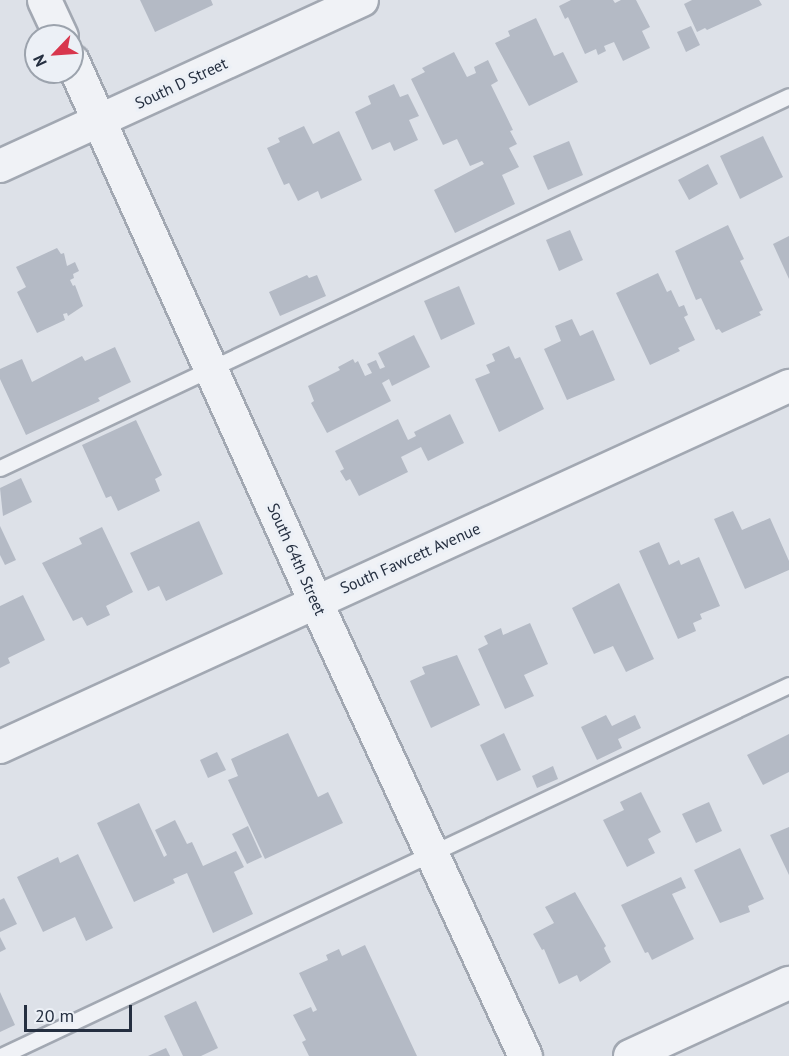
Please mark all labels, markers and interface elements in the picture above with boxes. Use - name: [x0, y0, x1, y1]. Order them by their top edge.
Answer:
- north arrow: [24, 24, 84, 84]
- text: N: [28, 52, 51, 70]
- street label: South D Street: [132, 53, 230, 113]
- street label: South 64th Street: [264, 500, 330, 618]
- street label: South Fawcett Avenue: [337, 518, 483, 598]
- scale bar: [27, 993, 135, 1031]
- text: 20 m: [35, 1004, 74, 1027]

